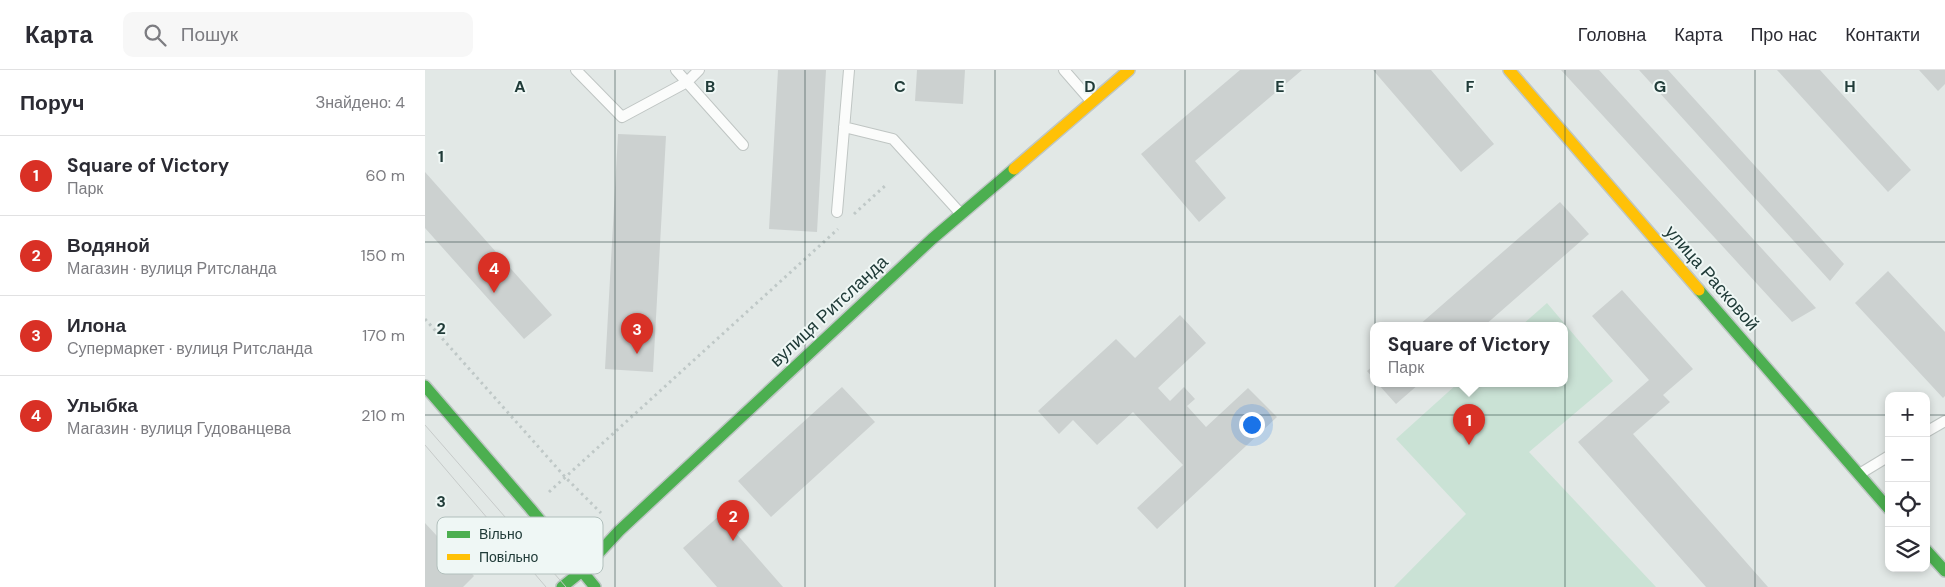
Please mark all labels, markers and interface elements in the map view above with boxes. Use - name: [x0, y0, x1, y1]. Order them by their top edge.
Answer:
- search box: [123, 12, 473, 57]
- text: Карта: [25, 19, 93, 50]
- icon: search: [141, 21, 169, 49]
- text: Пошук: [181, 22, 238, 47]
- text: Головна: [1578, 23, 1646, 47]
- text: Карта: [1674, 23, 1722, 47]
- text: Про нас: [1750, 23, 1817, 47]
- text: Контакти: [1845, 23, 1920, 47]
- text: A: [514, 76, 526, 97]
- text: B: [705, 76, 715, 97]
- text: C: [894, 76, 906, 97]
- text: D: [1084, 76, 1096, 97]
- text: E: [1275, 76, 1285, 97]
- text: F: [1466, 76, 1475, 97]
- text: G: [1654, 76, 1666, 97]
- text: H: [1844, 76, 1856, 97]
- text: Поруч: [20, 89, 84, 117]
- text: Знайдено: 4: [315, 92, 405, 113]
- text: 1: [438, 146, 444, 167]
- text: Square of Victory: [67, 153, 229, 178]
- text: 1: [33, 165, 39, 186]
- text: 60 m: [365, 165, 405, 186]
- text: Парк: [67, 178, 103, 199]
- street label: улица Расковой: [1660, 220, 1764, 336]
- text: Водяной: [67, 233, 150, 258]
- text: 2: [31, 245, 41, 266]
- text: 150 m: [361, 245, 405, 266]
- street label: вулиця Ритсланда: [765, 249, 894, 372]
- pin: 4: [478, 252, 510, 293]
- text: Магазин · вулиця Ритсланда: [67, 258, 277, 279]
- text: Илона: [67, 313, 126, 338]
- pin: 3: [621, 313, 653, 354]
- text: 2: [436, 318, 446, 339]
- popup: [1370, 322, 1568, 387]
- text: 3: [31, 325, 41, 346]
- text: 170 m: [362, 325, 405, 346]
- text: Square of Victory: [1388, 332, 1550, 357]
- text: Супермаркет · вулиця Ритсланда: [67, 338, 313, 359]
- text: Парк: [1388, 357, 1424, 378]
- map controls: [1885, 392, 1930, 572]
- button: +: [1885, 392, 1930, 437]
- text: Улыбка: [67, 393, 138, 418]
- pin: 1: [1453, 404, 1485, 445]
- text: 4: [31, 405, 41, 426]
- text: 210 m: [361, 405, 405, 426]
- your location: [1239, 412, 1265, 438]
- text: Магазин · вулиця Гудованцева: [67, 418, 291, 439]
- button: −: [1885, 437, 1930, 482]
- button: locate: [1885, 482, 1930, 527]
- text: 3: [436, 491, 446, 512]
- pin: 2: [717, 500, 749, 541]
- legend: [437, 517, 603, 574]
- text: Вільно: [479, 525, 523, 543]
- button: layers: [1885, 527, 1930, 572]
- text: Повільно: [479, 548, 539, 566]

